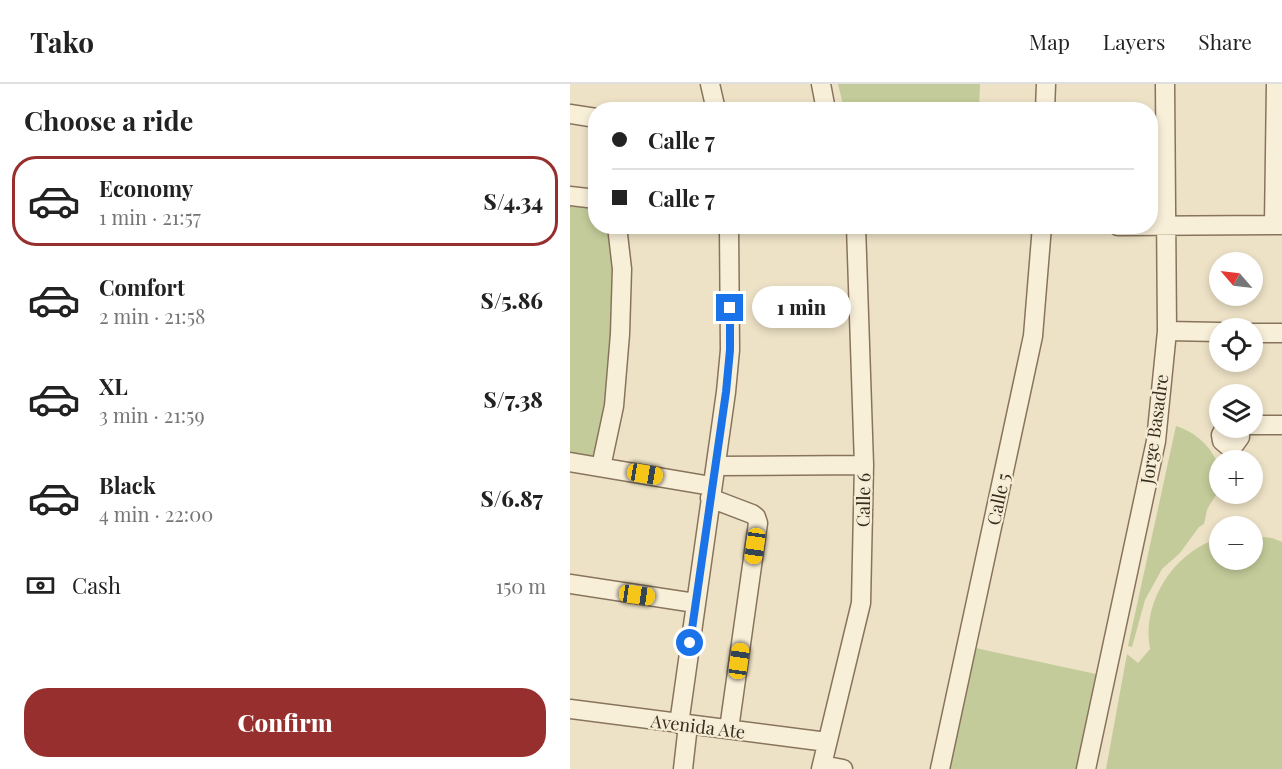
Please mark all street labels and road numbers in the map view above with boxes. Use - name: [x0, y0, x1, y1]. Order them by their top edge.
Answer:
- street label: Jorge Basadre: [1134, 372, 1174, 486]
- street label: Calle 5: [981, 471, 1015, 527]
- street label: Calle 6: [851, 473, 875, 527]
- street label: Avenida Ate: [648, 708, 747, 744]

